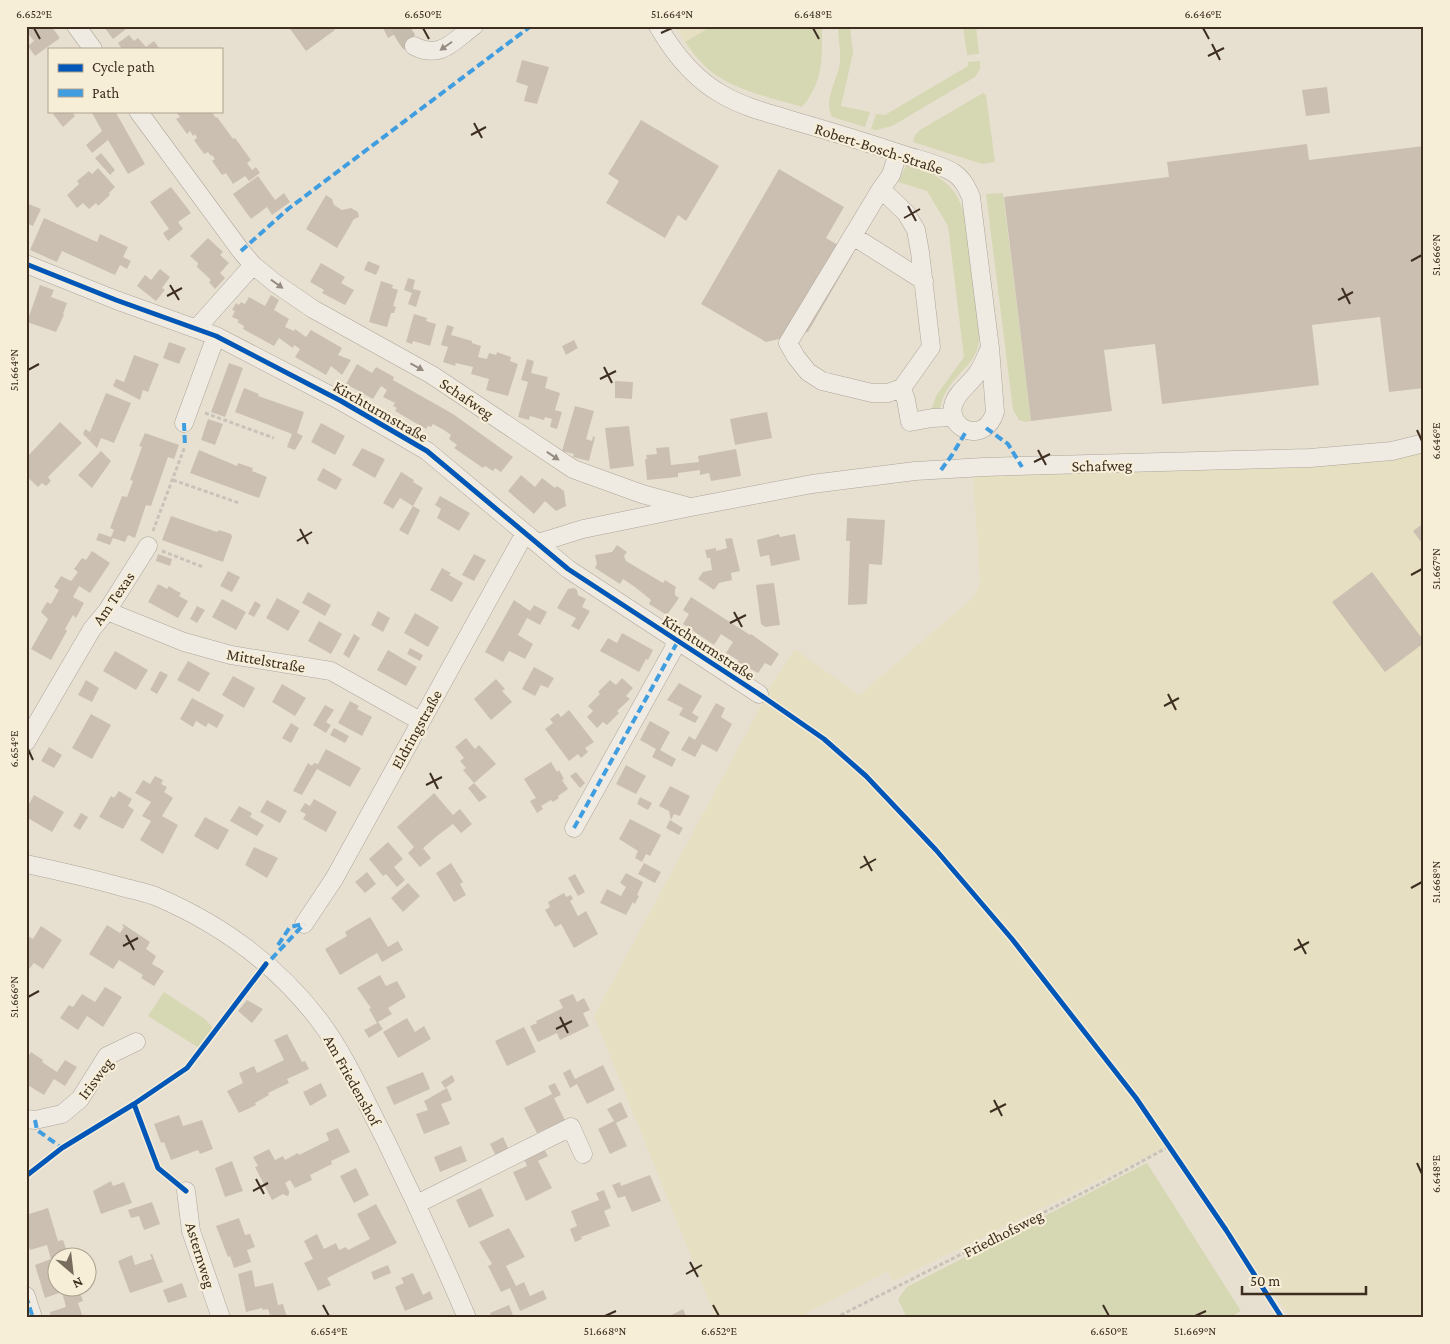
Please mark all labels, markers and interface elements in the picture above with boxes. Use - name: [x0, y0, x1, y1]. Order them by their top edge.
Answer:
- text: 6.652°E: [16, 7, 53, 21]
- text: 6.650°E: [404, 7, 442, 21]
- text: 51.664°N: [651, 7, 693, 21]
- text: 6.648°E: [794, 7, 832, 21]
- text: 6.646°E: [1184, 7, 1222, 21]
- one-way arrow: [439, 41, 453, 51]
- legend: [48, 48, 222, 112]
- text: Cycle path: [92, 59, 155, 76]
- text: Path: [92, 85, 119, 101]
- street label: Robert-Bosch-Straße: [812, 120, 945, 177]
- text: 51.666°N: [1429, 234, 1443, 276]
- one-way arrow: [270, 279, 284, 289]
- text: 51.664°N: [7, 349, 21, 391]
- one-way arrow: [410, 362, 424, 371]
- street label: Schafweg: [436, 374, 497, 423]
- street label: Kirchturmstraße: [330, 377, 431, 445]
- text: 6.646°E: [1429, 422, 1443, 460]
- one-way arrow: [546, 451, 560, 460]
- street label: Schafweg: [1071, 456, 1133, 476]
- text: 51.667°N: [1429, 548, 1443, 590]
- street label: Am Texas: [89, 568, 138, 628]
- street label: Kirchturmstraße: [659, 611, 758, 684]
- street label: Mittelstraße: [225, 645, 307, 676]
- street label: Eldringstraße: [388, 687, 446, 772]
- text: 6.654°E: [7, 730, 21, 767]
- text: 51.668°N: [1429, 860, 1443, 903]
- text: 51.666°N: [7, 976, 21, 1018]
- street label: Am Friedenshof: [321, 1032, 385, 1130]
- street label: Irisweg: [74, 1054, 117, 1103]
- text: 6.648°E: [1429, 1155, 1443, 1193]
- street label: Friedhofsweg: [961, 1206, 1046, 1262]
- street label: Asternweg: [181, 1220, 219, 1291]
- north arrow: [48, 1246, 98, 1296]
- scale bar: [1242, 1264, 1366, 1296]
- text: 50 m: [1250, 1273, 1280, 1289]
- text: N: [70, 1274, 86, 1293]
- text: 6.654°E: [311, 1324, 348, 1338]
- text: 51.668°N: [584, 1324, 627, 1338]
- text: 6.652°E: [701, 1324, 738, 1338]
- text: 6.650°E: [1090, 1324, 1128, 1338]
- text: 51.669°N: [1174, 1324, 1216, 1338]

